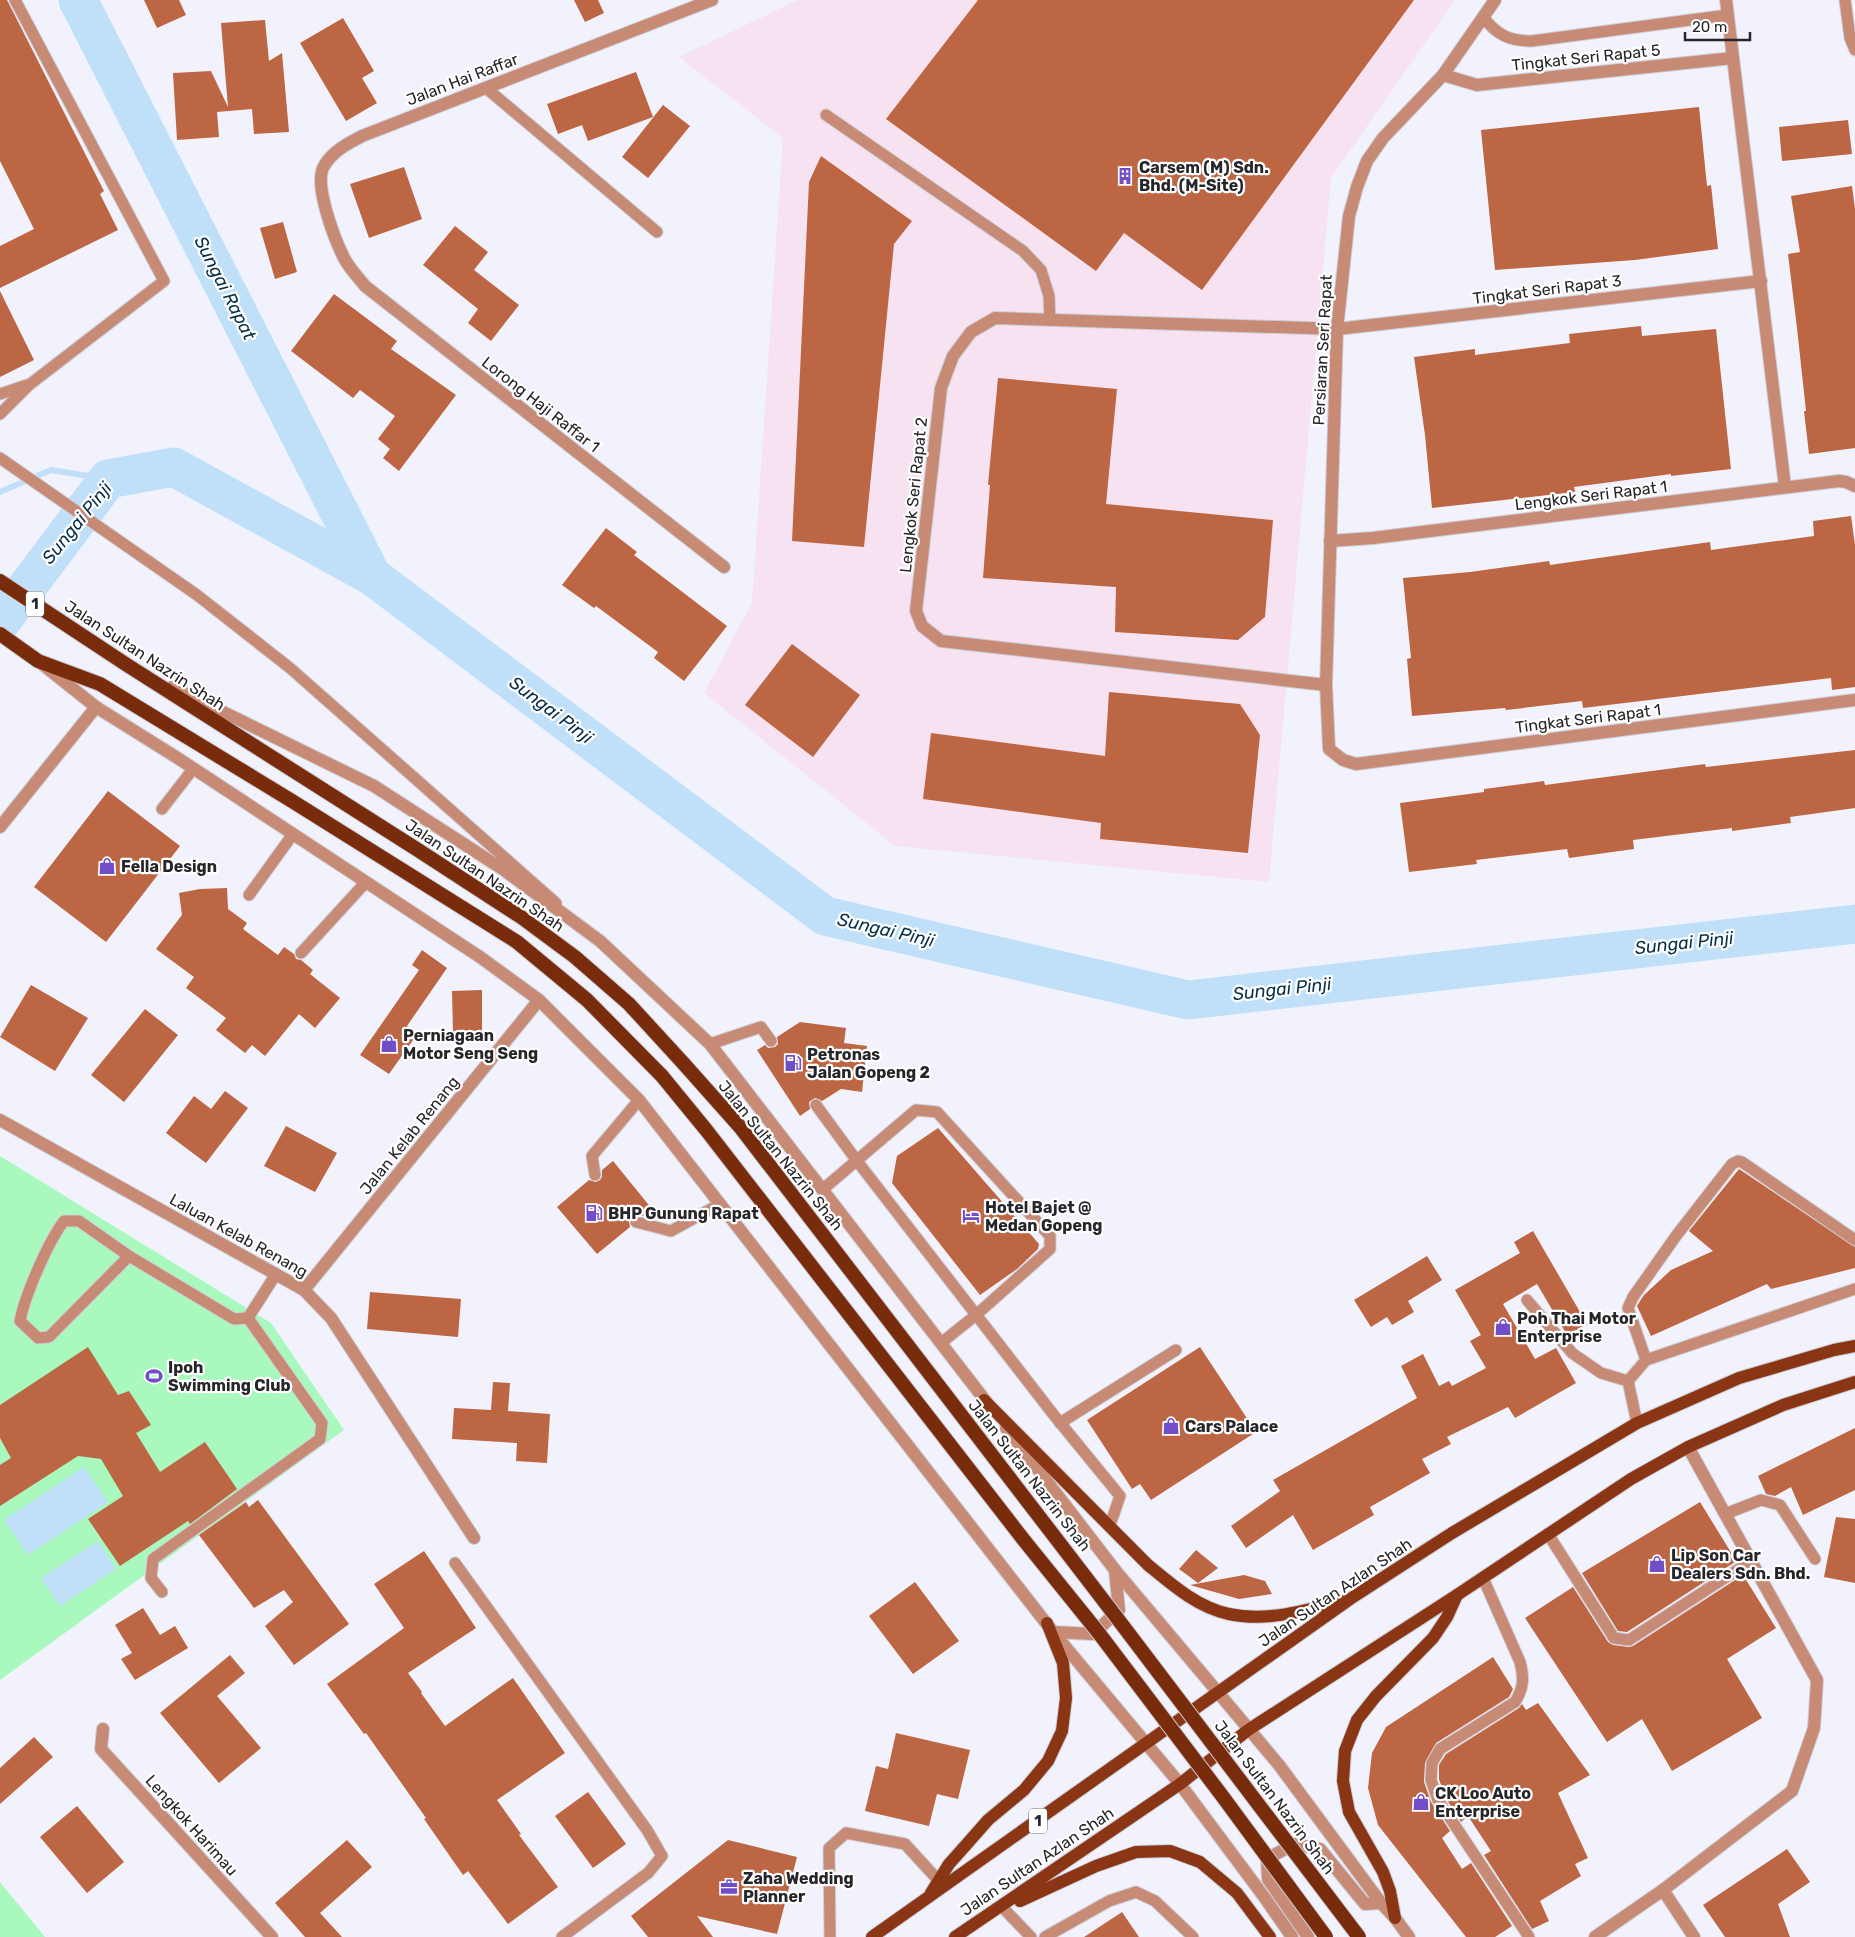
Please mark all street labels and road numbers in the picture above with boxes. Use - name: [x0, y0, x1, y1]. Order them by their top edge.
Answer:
- street label: Tingkat Seri Rapat 5: [1511, 40, 1661, 75]
- street label: Jalan Hai Raffar: [404, 49, 521, 110]
- street label: Tingkat Seri Rapat 3: [1472, 271, 1622, 308]
- street label: Persiaran Seri Rapat: [1309, 274, 1336, 426]
- street label: Lorong Haji Raffar 1: [478, 353, 603, 456]
- street label: Lengkok Seri Rapat 2: [896, 416, 931, 574]
- street label: Lengkok Seri Rapat 1: [1514, 477, 1668, 514]
- road number: 1: [26, 592, 44, 616]
- street label: Jalan Sultan Nazrin Shah: [61, 596, 228, 714]
- street label: Tingkat Seri Rapat 1: [1514, 700, 1662, 737]
- street label: Jalan Sultan Nazrin Shah: [402, 815, 568, 936]
- street label: Jalan Kelab Renang: [356, 1072, 463, 1198]
- street label: Jalan Sultan Nazrin Shah: [714, 1077, 847, 1234]
- street label: Laluan Kelab Renang: [166, 1190, 311, 1281]
- street label: Jalan Sultan Nazrin Shah: [964, 1396, 1095, 1555]
- street label: Jalan Sultan Azlan Shah: [1255, 1534, 1415, 1651]
- street label: Jalan Sultan Nazrin Shah: [1211, 1717, 1339, 1878]
- street label: Lengkok Harimau: [141, 1771, 242, 1880]
- street label: Jalan Sultan Azlan Shah: [957, 1803, 1117, 1920]
- road number: 1: [1029, 1808, 1047, 1834]

